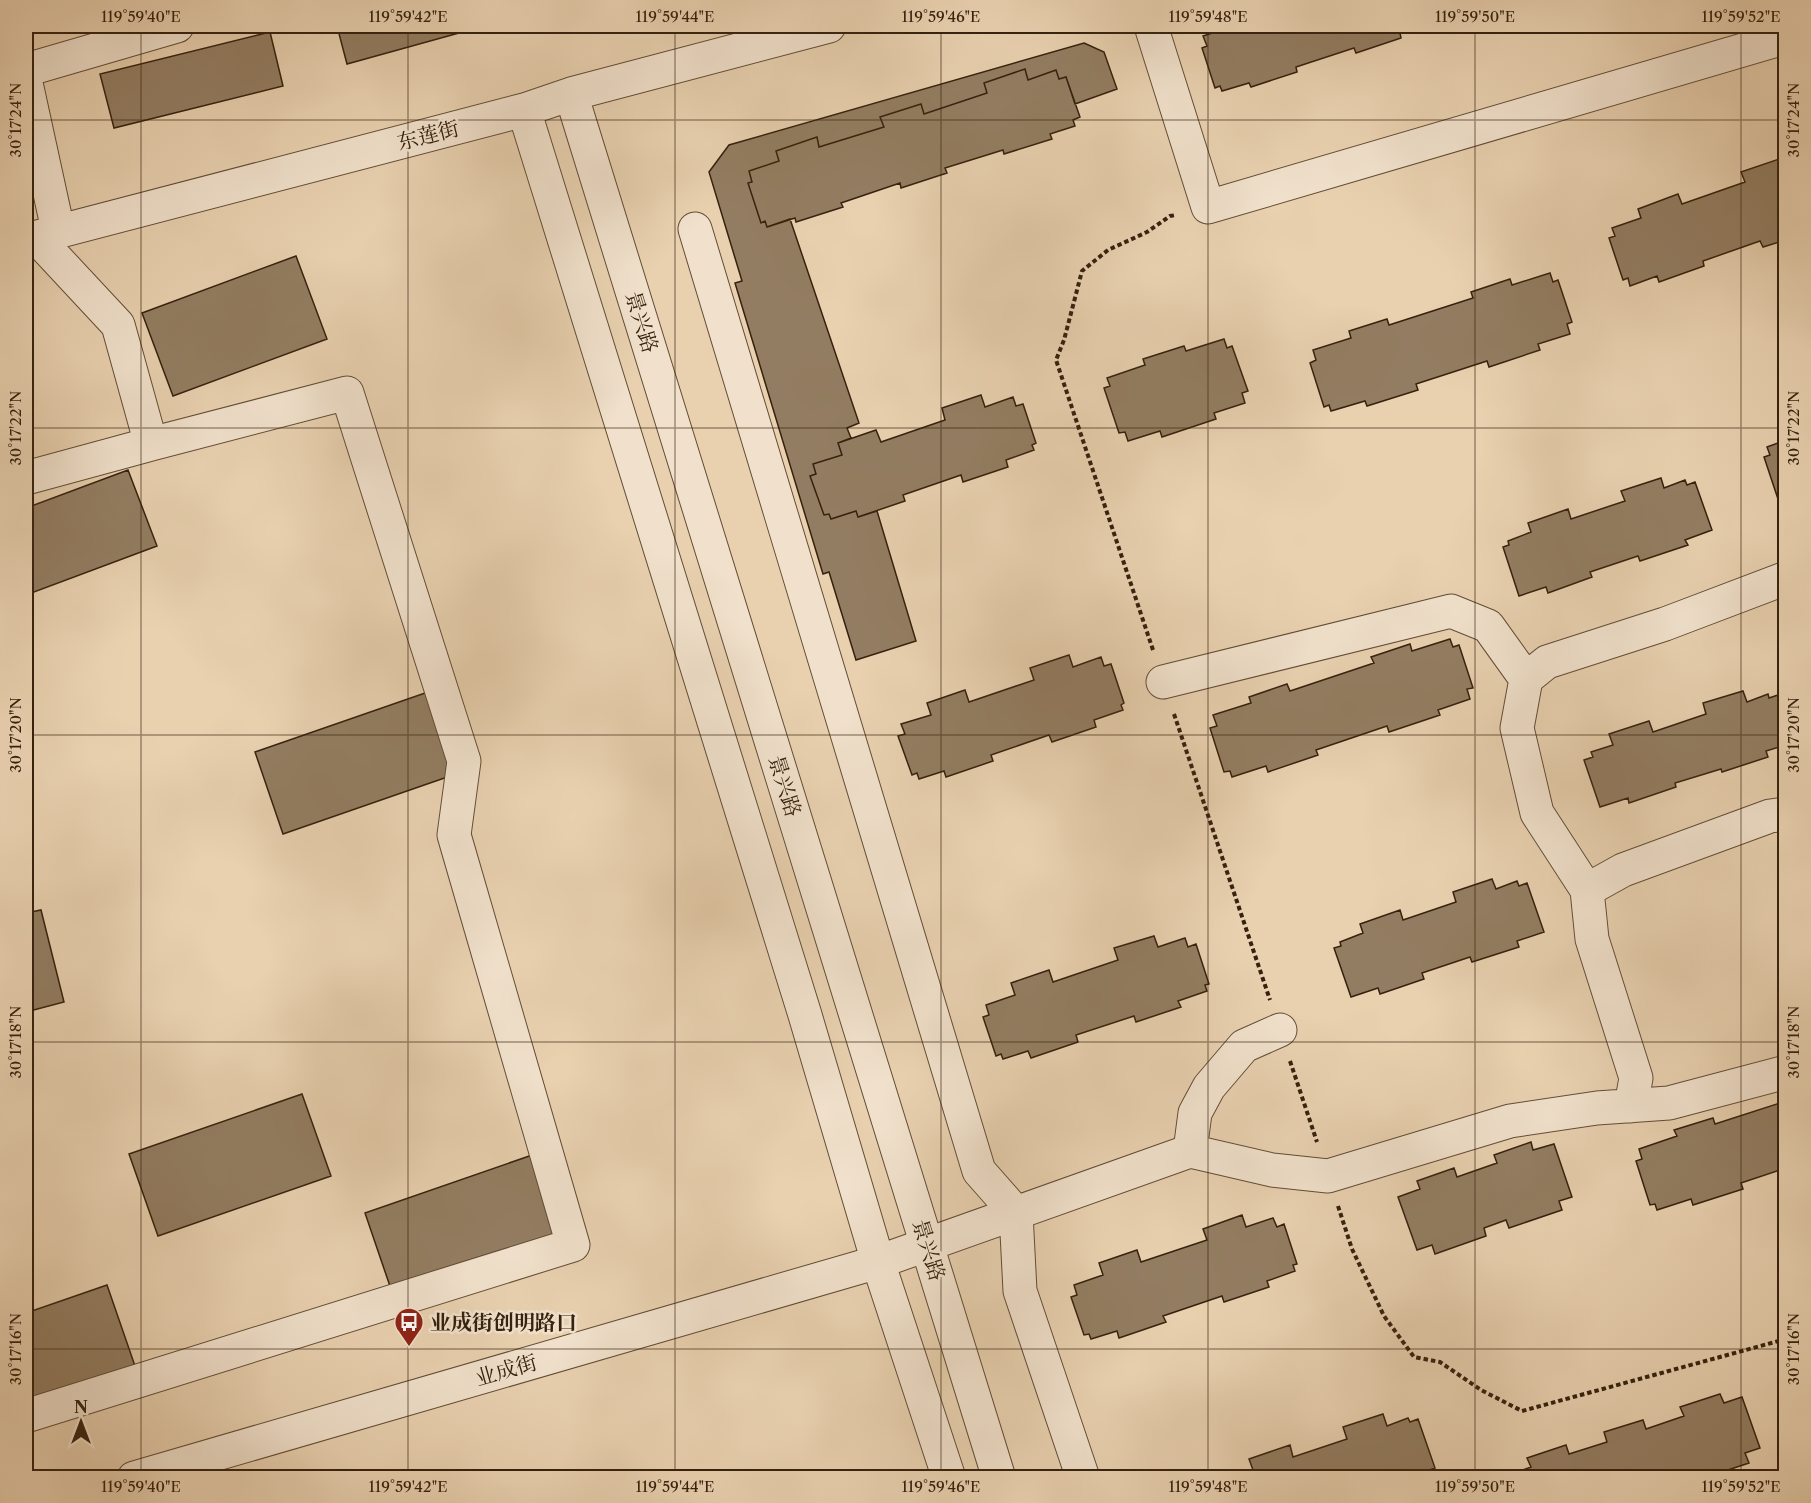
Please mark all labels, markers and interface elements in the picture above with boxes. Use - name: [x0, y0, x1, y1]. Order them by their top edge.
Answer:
- text: 119°59'40"E: [101, 7, 181, 26]
- text: 119°59'42"E: [369, 7, 447, 26]
- text: 119°59'44"E: [636, 7, 714, 26]
- text: 119°59'46"E: [902, 7, 980, 26]
- text: 119°59'48"E: [1168, 7, 1248, 26]
- text: 119°59'50"E: [1435, 7, 1515, 26]
- text: 119°59'52"E: [1701, 7, 1781, 26]
- text: 30°17'24"N: [6, 83, 25, 157]
- text: 30°17'24"N: [1784, 83, 1803, 157]
- street label: 东莲街: [394, 115, 462, 155]
- street label: 景兴路: [621, 288, 663, 356]
- text: 30°17'22"N: [6, 391, 25, 465]
- text: 30°17'22"N: [1784, 391, 1803, 465]
- text: 30°17'20"N: [6, 697, 25, 773]
- text: 30°17'20"N: [1784, 697, 1803, 773]
- street label: 景兴路: [764, 752, 806, 820]
- text: 30°17'18"N: [6, 1006, 25, 1078]
- text: 30°17'18"N: [1784, 1006, 1803, 1078]
- street label: 景兴路: [908, 1216, 950, 1284]
- bus stop icon: 业成街创明路口: [393, 1306, 425, 1348]
- place label: 业成街创明路口: [430, 1310, 577, 1335]
- text: 30°17'16"N: [6, 1313, 25, 1385]
- text: 30°17'16"N: [1784, 1313, 1803, 1385]
- street label: 业成街: [472, 1349, 540, 1391]
- north arrow: [51, 1392, 111, 1452]
- text: N: [74, 1397, 88, 1417]
- text: 119°59'40"E: [101, 1477, 181, 1496]
- text: 119°59'42"E: [369, 1477, 447, 1496]
- text: 119°59'44"E: [636, 1477, 714, 1496]
- text: 119°59'46"E: [902, 1477, 980, 1496]
- text: 119°59'48"E: [1168, 1477, 1248, 1496]
- text: 119°59'50"E: [1435, 1477, 1515, 1496]
- text: 119°59'52"E: [1701, 1477, 1781, 1496]

